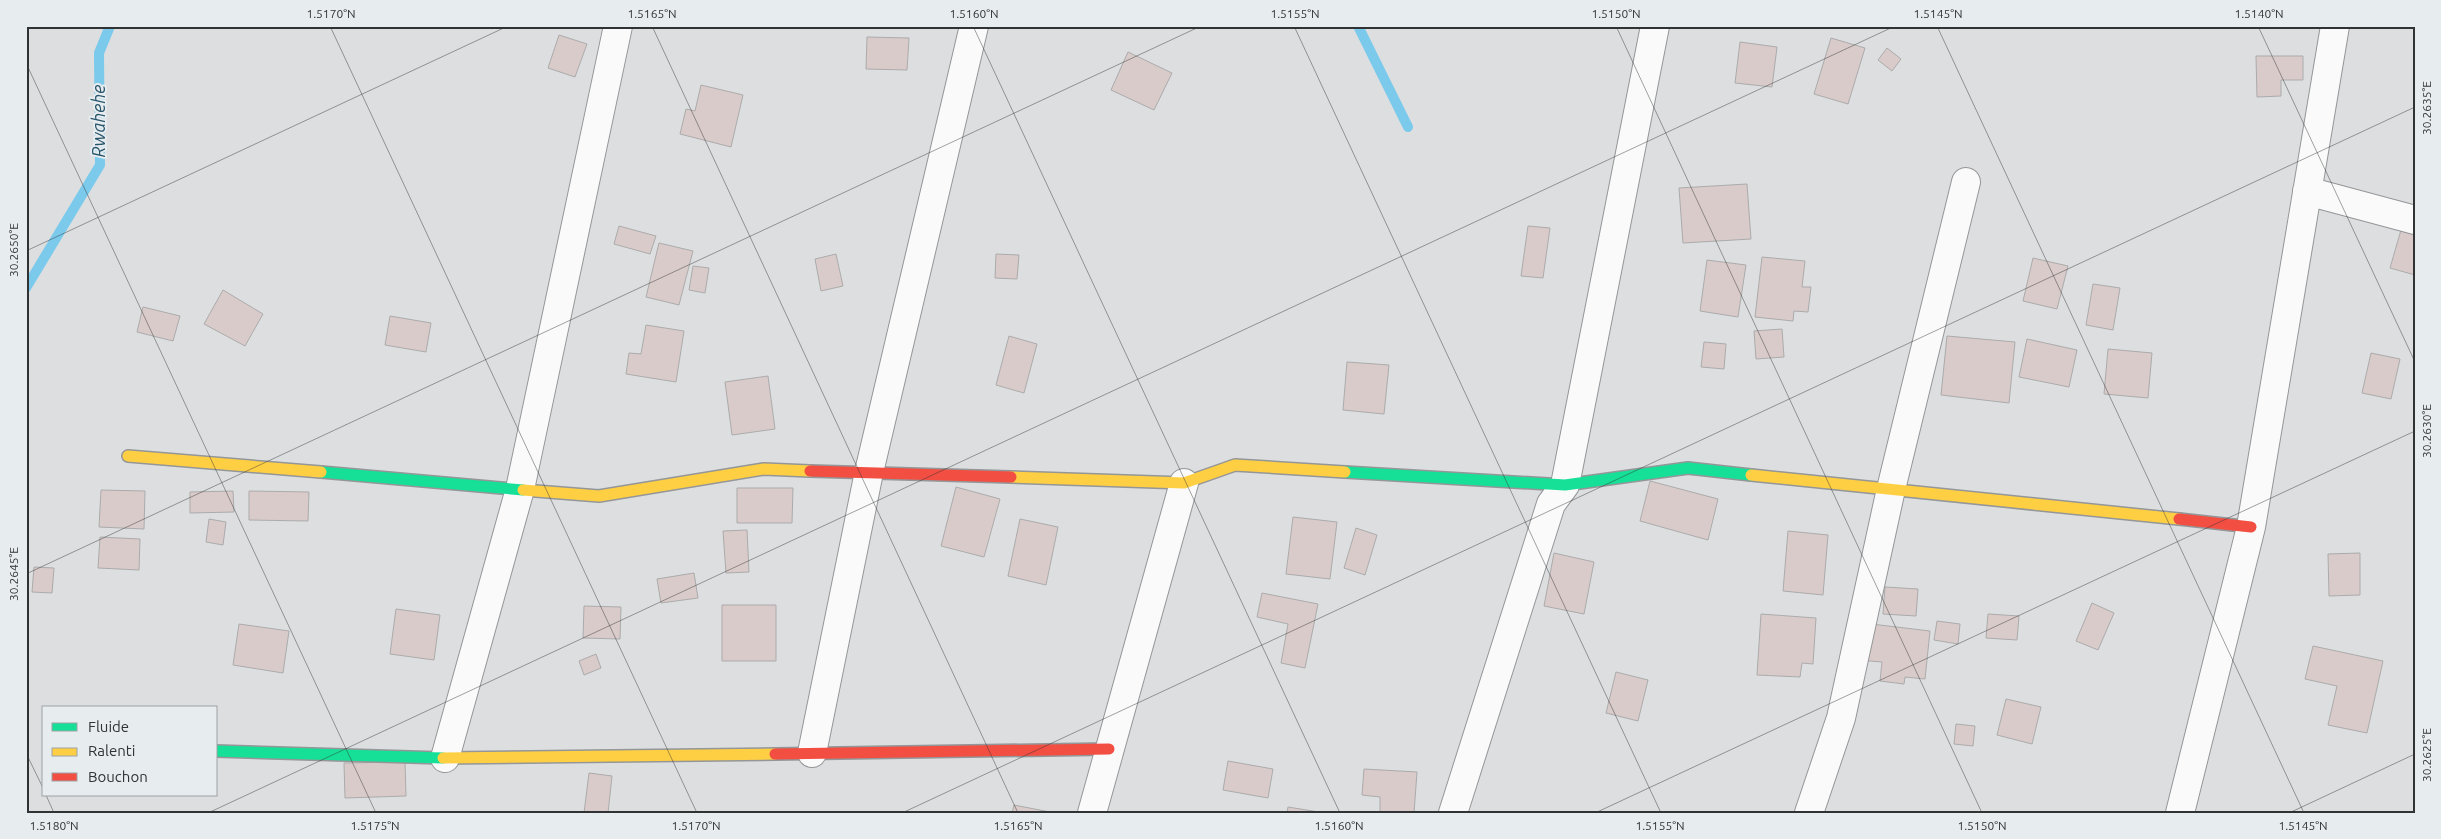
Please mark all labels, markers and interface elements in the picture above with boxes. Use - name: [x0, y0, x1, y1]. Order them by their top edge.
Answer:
- text: 1.5170°N: [306, 7, 356, 20]
- text: 1.5165°N: [627, 7, 677, 20]
- text: 1.5160°N: [949, 7, 999, 20]
- text: 1.5155°N: [1270, 7, 1320, 20]
- text: 1.5150°N: [1591, 7, 1641, 20]
- text: 1.5145°N: [1913, 7, 1963, 20]
- text: 1.5140°N: [2234, 7, 2284, 20]
- text: 30.2635°E: [2420, 81, 2433, 135]
- water label: Rwahehe: [88, 85, 108, 157]
- text: 30.2650°E: [7, 223, 20, 277]
- text: 30.2630°E: [2420, 404, 2433, 458]
- text: 30.2645°E: [7, 547, 20, 601]
- legend: [42, 706, 218, 796]
- text: Fluide: [88, 718, 129, 735]
- text: 30.2625°E: [2420, 728, 2433, 782]
- text: Ralenti: [88, 742, 135, 759]
- text: Bouchon: [88, 768, 148, 785]
- text: 1.5180°N: [29, 819, 79, 832]
- text: 1.5175°N: [350, 819, 400, 832]
- text: 1.5170°N: [671, 819, 721, 832]
- text: 1.5165°N: [993, 819, 1043, 832]
- text: 1.5160°N: [1314, 819, 1364, 832]
- text: 1.5155°N: [1635, 819, 1685, 832]
- text: 1.5150°N: [1957, 819, 2007, 832]
- text: 1.5145°N: [2278, 819, 2328, 832]

